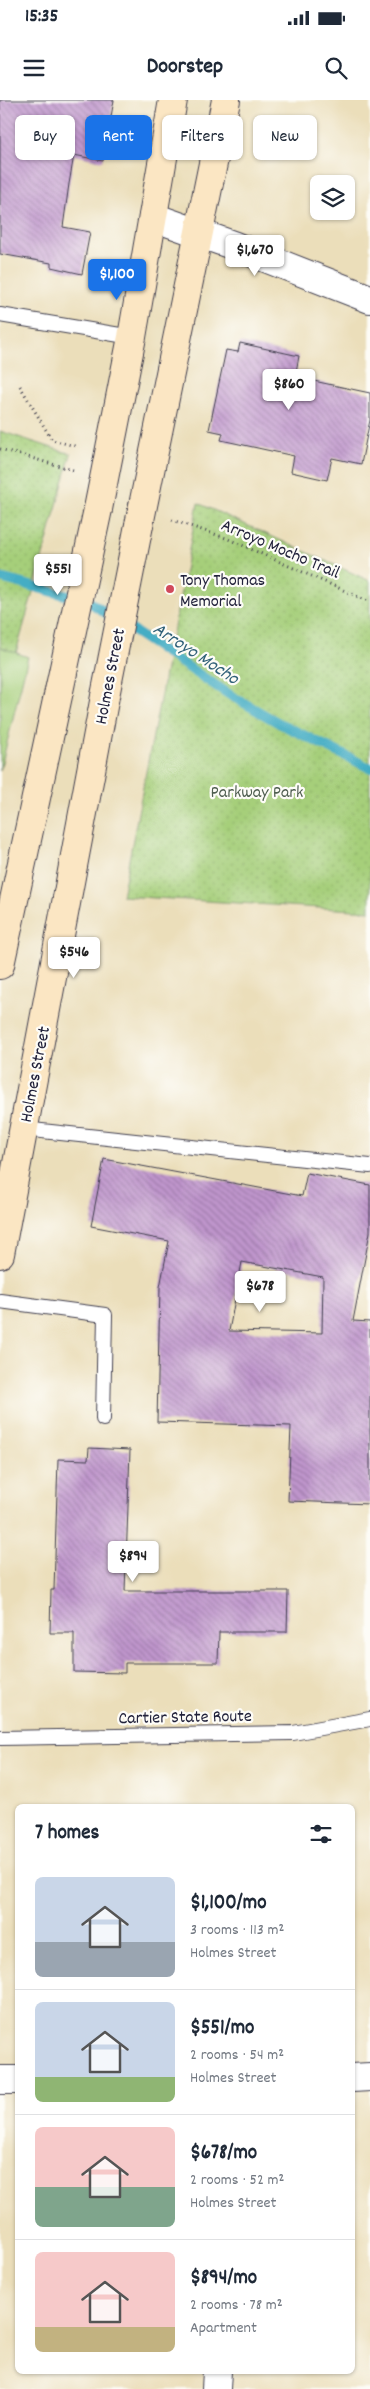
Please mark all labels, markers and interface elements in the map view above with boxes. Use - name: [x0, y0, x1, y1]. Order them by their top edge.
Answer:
- text: 15:35: [25, 4, 58, 31]
- text: Doorstep: [147, 52, 223, 83]
- icon: menu: [20, 54, 48, 82]
- icon: search: [322, 54, 350, 82]
- chip: Buy: [15, 115, 75, 160]
- chip: Rent: [85, 115, 152, 160]
- chip: Filters: [162, 115, 243, 160]
- chip: New: [253, 115, 317, 160]
- map controls: [310, 175, 355, 220]
- button: layers: [310, 175, 355, 220]
- pin: $1,670: [214, 234, 296, 277]
- text: $1,670: [236, 239, 274, 262]
- pin: $1,100: [76, 258, 158, 301]
- text: $1,100: [99, 263, 135, 286]
- pin: $860: [259, 368, 319, 411]
- text: $860: [273, 373, 305, 396]
- street label: Arroyo Mocho Trail: [217, 514, 344, 587]
- pin: $551: [28, 554, 88, 596]
- text: $551: [45, 558, 71, 581]
- place label: Tony Thomas Memorial: [180, 569, 265, 615]
- marker: Tony Thomas Memorial: [164, 583, 176, 595]
- water label: Arroyo Mocho: [147, 617, 245, 694]
- street label: Holmes Street: [90, 626, 133, 727]
- park label: Parkway Park: [211, 781, 303, 806]
- pin: $546: [44, 936, 104, 979]
- text: $546: [59, 941, 89, 964]
- street label: Holmes Street: [15, 1024, 58, 1125]
- pin: $678: [230, 1270, 290, 1313]
- text: $678: [246, 1275, 274, 1298]
- pin: $894: [103, 1540, 163, 1583]
- text: $894: [119, 1545, 147, 1568]
- street label: Cartier State Route: [118, 1705, 252, 1732]
- text: 7 homes: [35, 1819, 99, 1849]
- icon: filters: [307, 1820, 335, 1848]
- text: $1,100/mo: [190, 1889, 266, 1919]
- icon: home: [75, 1897, 135, 1957]
- text: 3 rooms · 113 m²: [190, 1919, 284, 1942]
- text: Holmes Street: [190, 1942, 276, 1965]
- text: $551/mo: [190, 2014, 254, 2044]
- icon: home: [75, 2022, 135, 2082]
- text: 2 rooms · 54 m²: [190, 2044, 284, 2067]
- text: Holmes Street: [190, 2067, 276, 2090]
- text: $678/mo: [190, 2139, 257, 2169]
- icon: home: [75, 2147, 135, 2207]
- text: 2 rooms · 52 m²: [190, 2169, 284, 2192]
- text: Holmes Street: [190, 2192, 276, 2215]
- text: $894/mo: [190, 2264, 257, 2294]
- icon: home: [75, 2272, 135, 2332]
- text: 2 rooms · 78 m²: [190, 2294, 283, 2317]
- text: Apartment: [190, 2317, 257, 2340]

